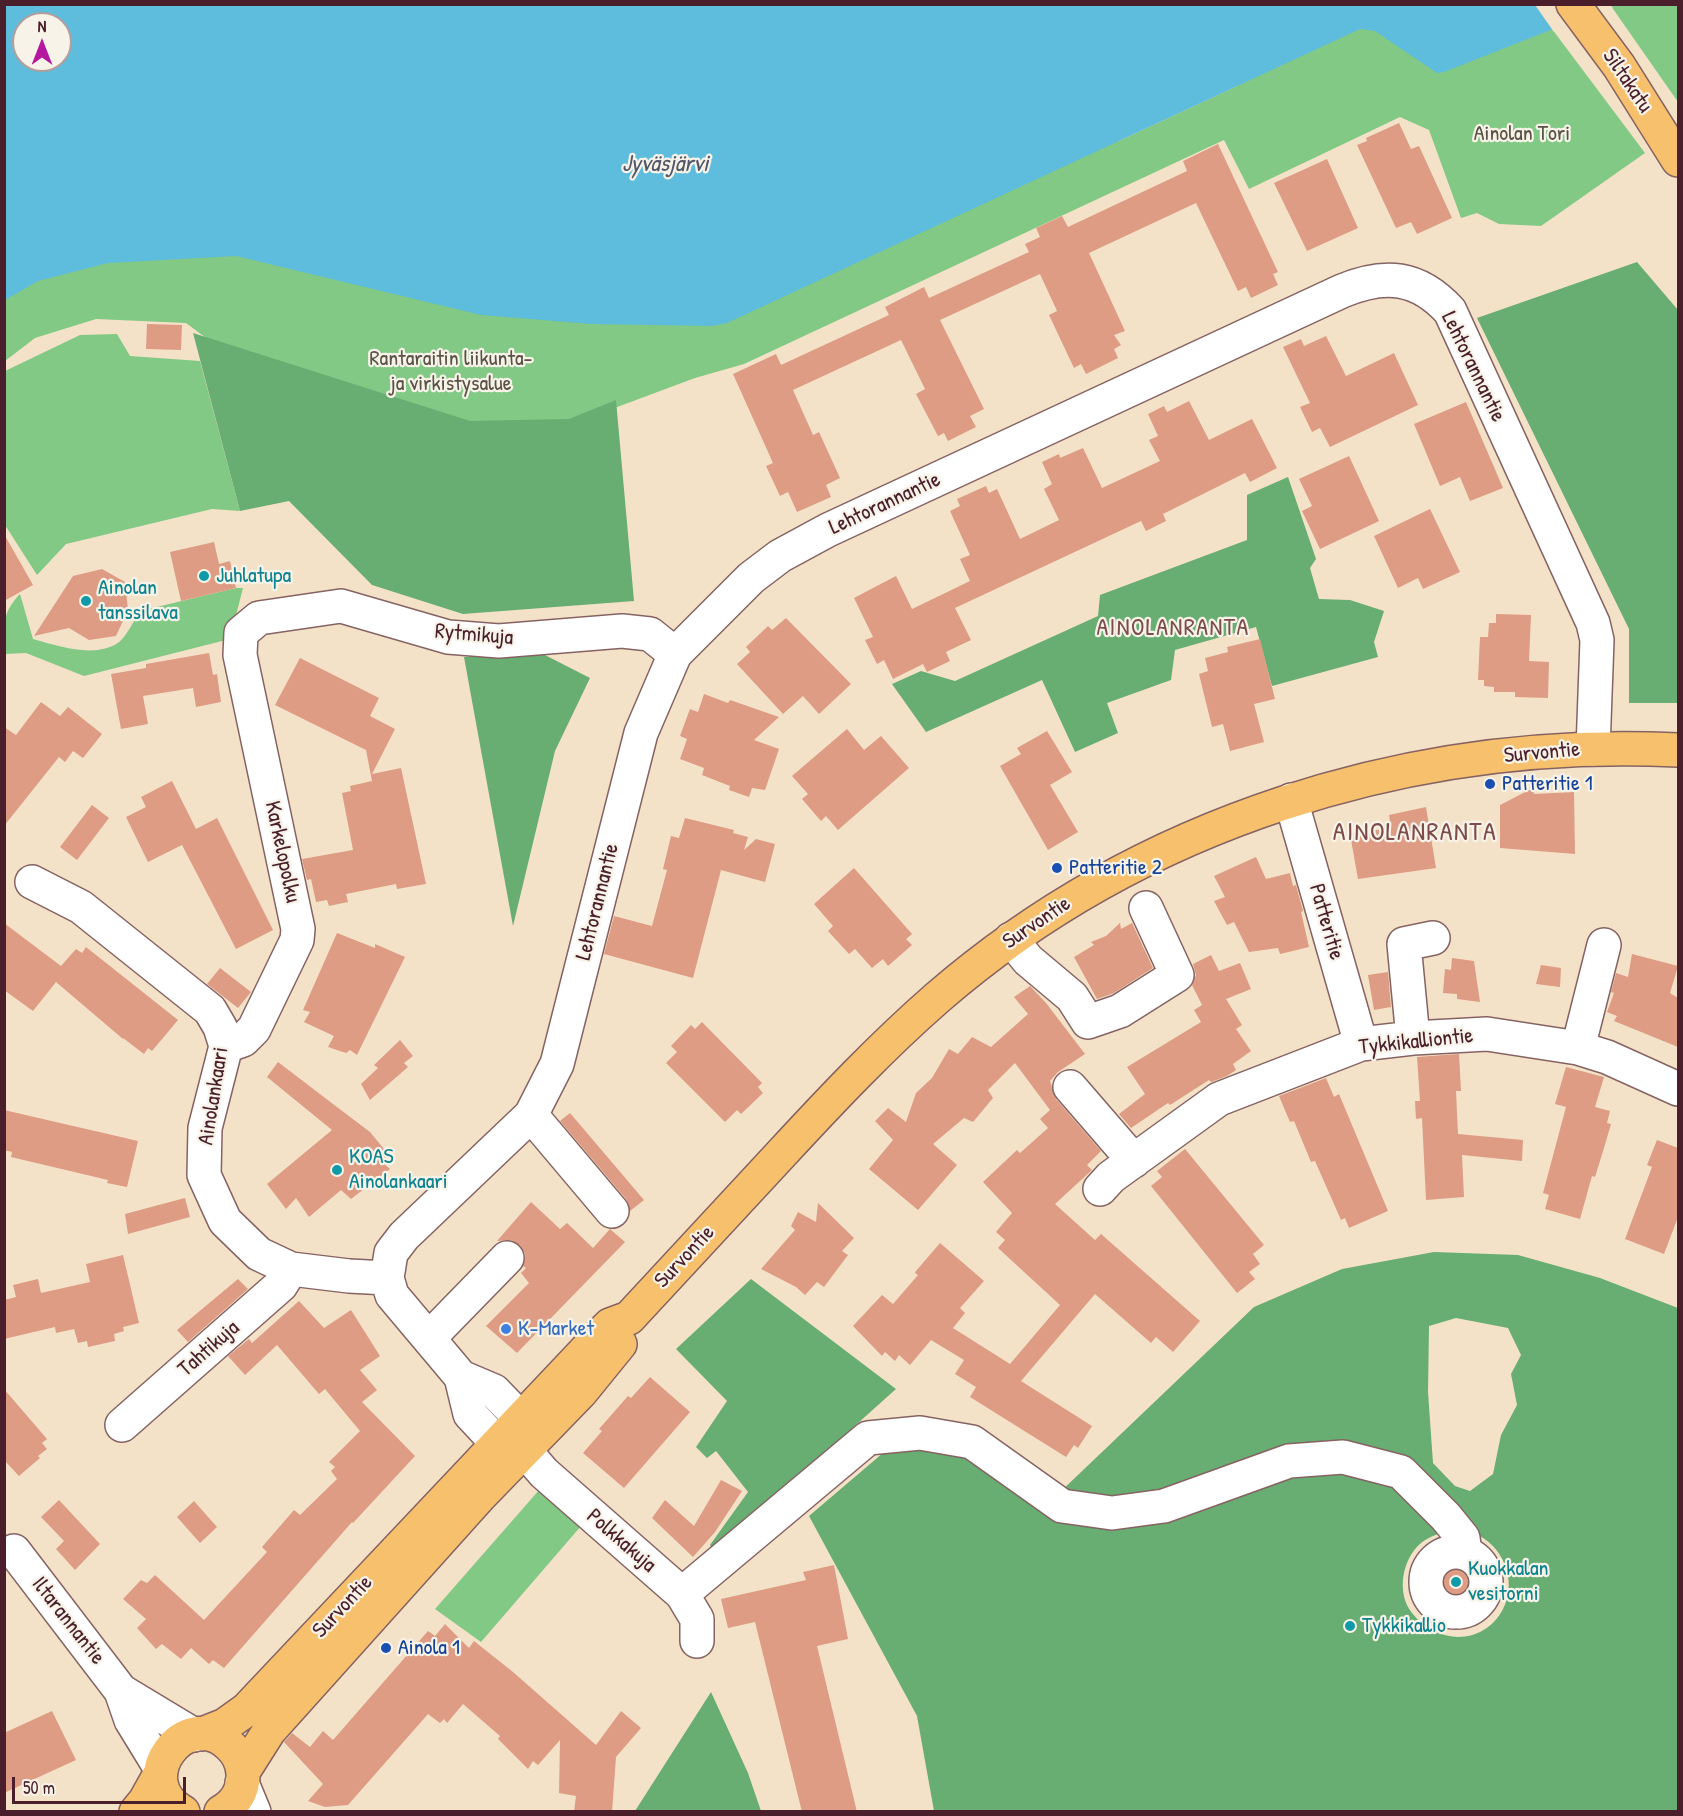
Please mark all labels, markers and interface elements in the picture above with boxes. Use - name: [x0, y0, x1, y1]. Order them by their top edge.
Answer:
- north arrow: [12, 12, 72, 72]
- text: N: [38, 15, 46, 37]
- street label: Siltakatu: [1596, 44, 1658, 118]
- park label: Ainolan Tori: [1474, 121, 1570, 147]
- water label: Jyväsjärvi: [622, 151, 708, 179]
- street label: Lehtorannantie: [1435, 308, 1511, 426]
- park label: Rantaraitin liikunta- ja virkistysalue: [370, 346, 532, 398]
- street label: Lehtorannantie: [825, 467, 945, 541]
- place label: Juhlatupa: [216, 563, 291, 589]
- marker: Juhlatupa: [197, 569, 211, 583]
- place label: Ainolan tanssilava: [98, 575, 178, 626]
- marker: Ainolan tanssilava: [79, 594, 93, 608]
- district label: AINOLANRANTA: [1096, 615, 1250, 643]
- street label: Rytmikuja: [434, 618, 514, 652]
- street label: Survontie: [1503, 737, 1581, 769]
- place label: Patteritie 1: [1502, 771, 1593, 797]
- marker: Patteritie 1: [1483, 777, 1497, 791]
- street label: Karkelopolku: [258, 799, 306, 905]
- district label: AINOLANRANTA: [1333, 817, 1497, 849]
- street label: Lehtorannantie: [571, 841, 625, 963]
- place label: Patteritie 2: [1069, 855, 1162, 881]
- marker: Patteritie 2: [1050, 861, 1064, 875]
- street label: Patteritie: [1303, 881, 1349, 963]
- street label: Survontie: [998, 891, 1076, 955]
- street label: Tykkikalliontie: [1357, 1023, 1475, 1061]
- street label: Ainolankaari: [193, 1045, 235, 1147]
- place label: KOAS Ainolankaari: [349, 1144, 448, 1196]
- marker: KOAS Ainolankaari: [330, 1163, 344, 1177]
- street label: Survontie: [649, 1220, 721, 1294]
- street label: Tahtikuja: [173, 1315, 245, 1383]
- place label: K-Market: [518, 1316, 594, 1342]
- marker: K-Market: [499, 1322, 513, 1336]
- street label: Polkkakuja: [581, 1504, 661, 1578]
- place label: Kuokkalan vesitorni: [1468, 1556, 1548, 1608]
- street label: Survontie: [307, 1570, 379, 1644]
- street label: Iltarannantie: [26, 1572, 110, 1670]
- marker: Kuokkalan vesitorni: [1449, 1575, 1463, 1589]
- place label: Tykkikallio: [1362, 1613, 1446, 1639]
- marker: Tykkikallio: [1343, 1619, 1357, 1633]
- place label: Ainola 1: [398, 1635, 460, 1661]
- marker: Ainola 1: [379, 1641, 393, 1655]
- scale bar: [15, 1765, 189, 1803]
- text: 50 m: [23, 1775, 55, 1800]

